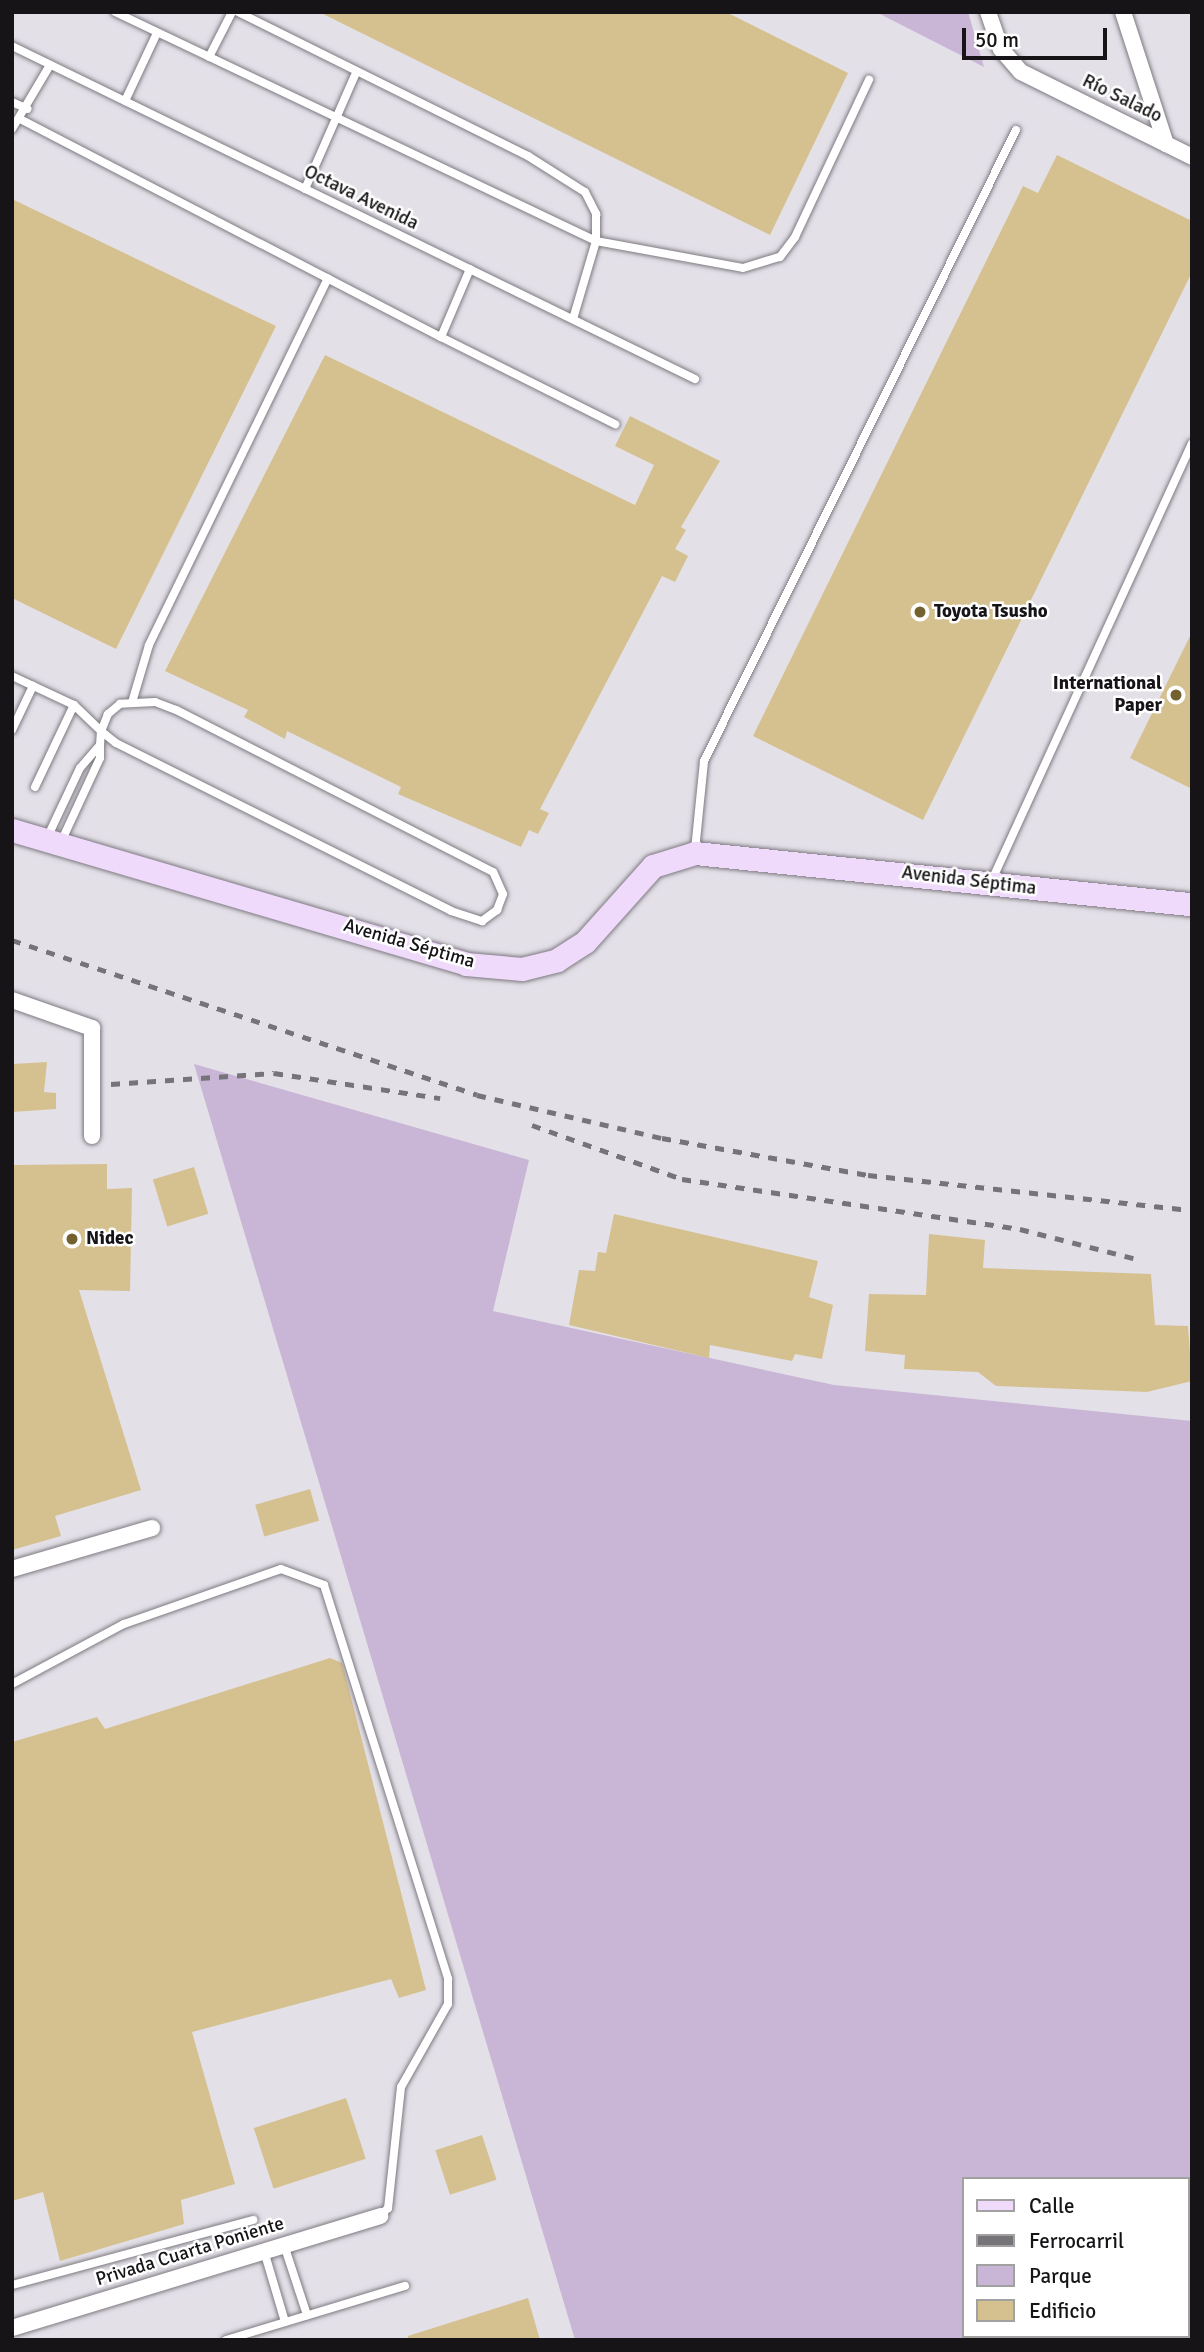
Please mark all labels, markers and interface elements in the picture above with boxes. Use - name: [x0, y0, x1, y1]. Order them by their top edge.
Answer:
- scale bar: [966, 14, 1111, 58]
- text: 50 m: [975, 27, 1019, 53]
- street label: Río Salado: [1078, 70, 1166, 128]
- street label: Octava Avenida: [300, 161, 422, 235]
- place label: Toyota Tsusho: [934, 601, 1048, 623]
- marker: Toyota Tsusho: [912, 604, 928, 620]
- place label: International Paper: [1053, 673, 1162, 717]
- marker: International Paper: [1168, 687, 1184, 703]
- street label: Avenida Séptima: [900, 861, 1038, 901]
- street label: Avenida Séptima: [341, 914, 477, 974]
- place label: Nidec: [86, 1228, 134, 1250]
- marker: Nidec: [64, 1231, 80, 1247]
- legend: [962, 2177, 1190, 2338]
- text: Calle: [1029, 2193, 1075, 2219]
- street label: Privada Cuarta Poniente: [93, 2213, 287, 2291]
- text: Ferrocarril: [1029, 2228, 1124, 2254]
- text: Parque: [1029, 2263, 1092, 2289]
- text: Edificio: [1029, 2298, 1096, 2324]

